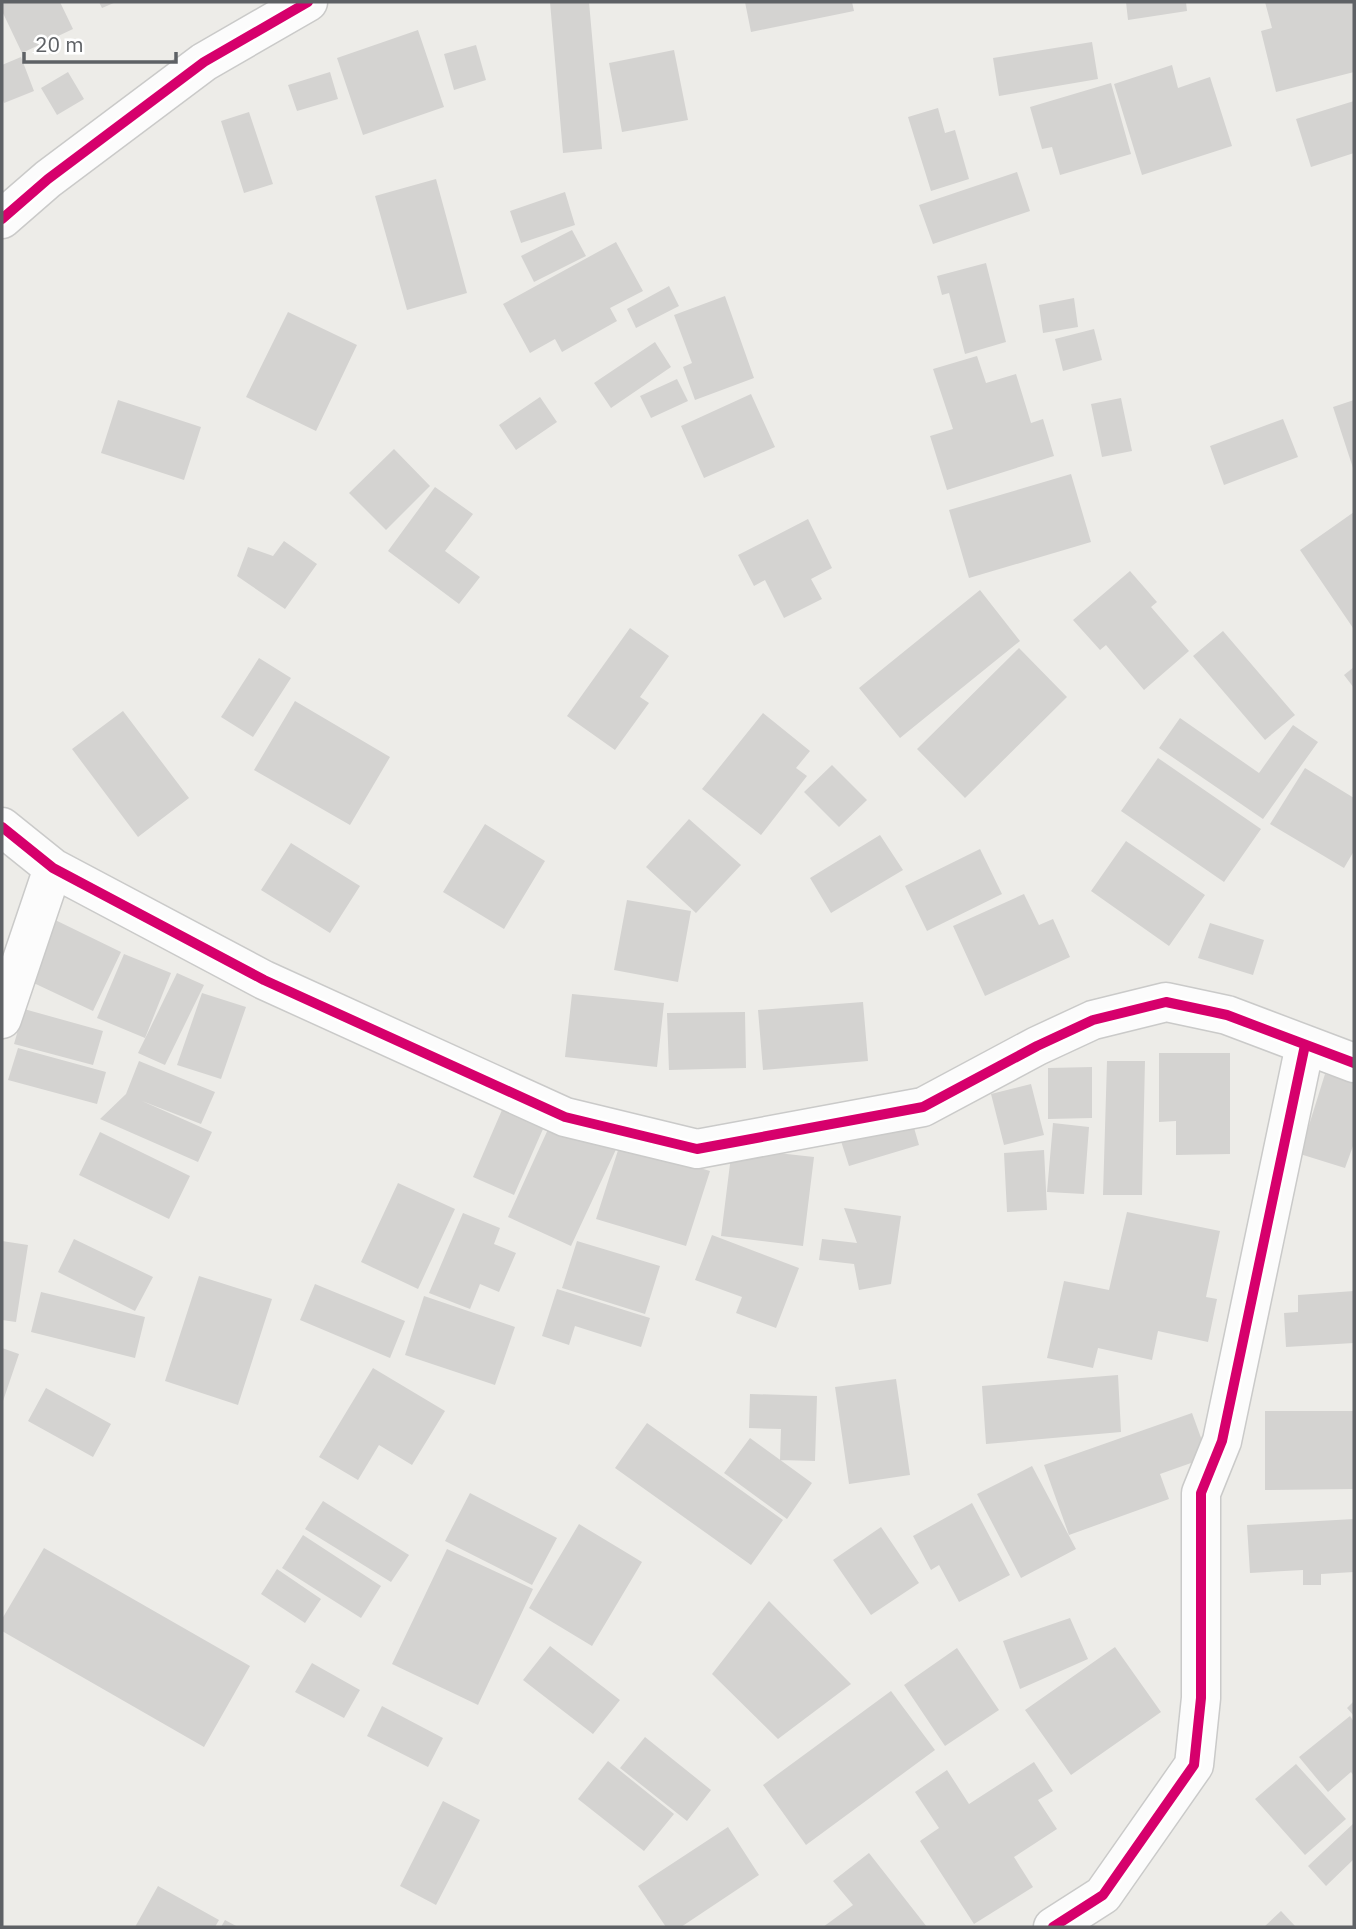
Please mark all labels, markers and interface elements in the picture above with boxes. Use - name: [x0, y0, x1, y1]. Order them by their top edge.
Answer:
- scale bar: [24, 21, 177, 65]
- text: 20 m: [35, 30, 84, 58]

